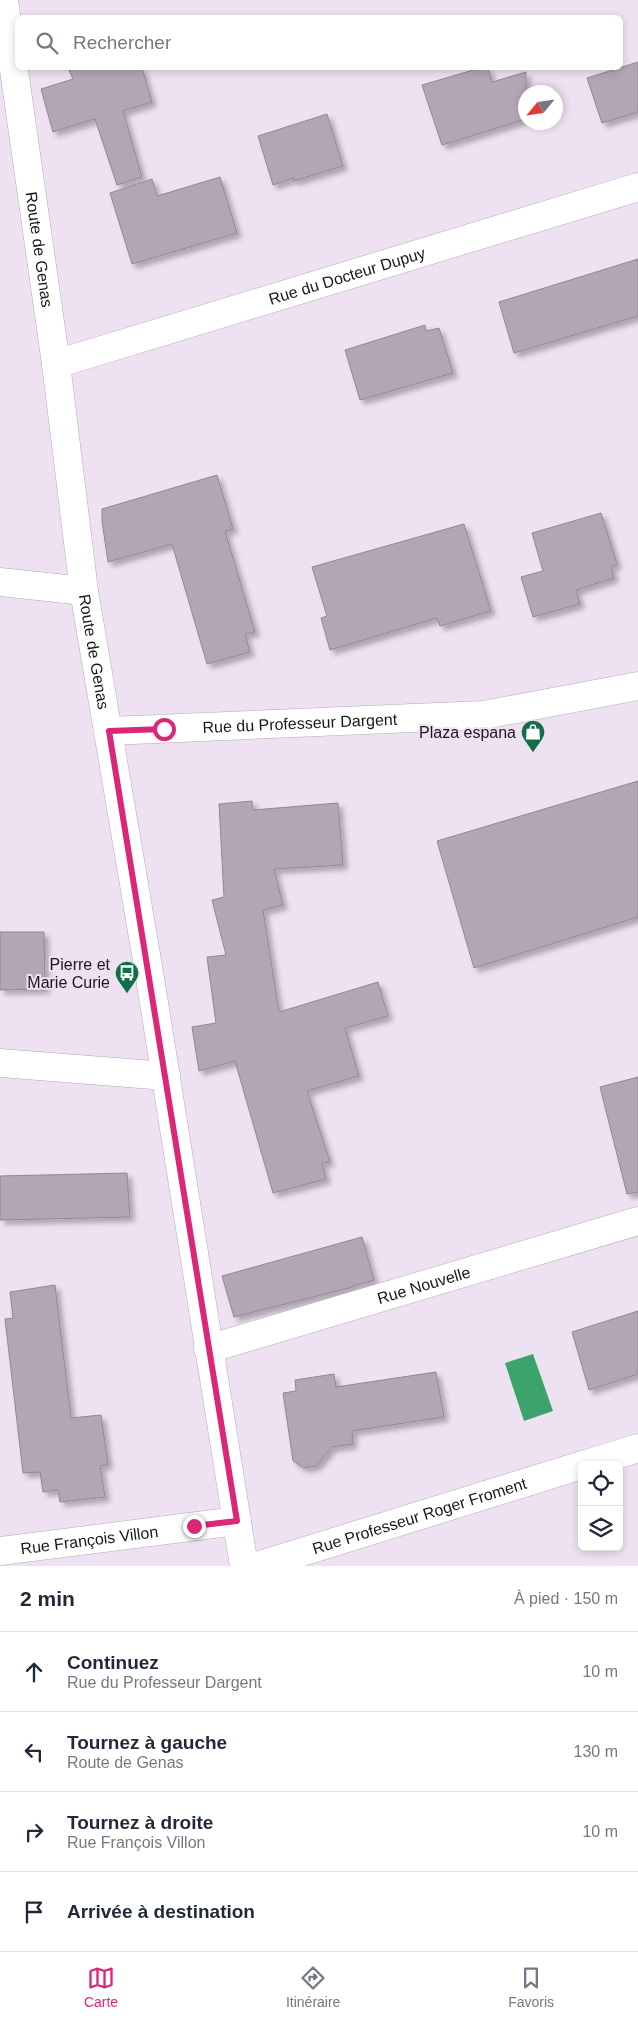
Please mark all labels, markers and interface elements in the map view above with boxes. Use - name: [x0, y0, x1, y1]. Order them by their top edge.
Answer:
- search box: [15, 15, 623, 70]
- icon: search: [33, 29, 61, 57]
- text: Rechercher: [73, 32, 171, 53]
- north arrow: [518, 85, 563, 130]
- street label: Route de Genas: [23, 191, 56, 308]
- street label: Rue du Docteur Dupuy: [266, 244, 427, 307]
- street label: Route de Genas: [76, 593, 113, 711]
- street label: Rue du Professeur Dargent: [202, 710, 398, 736]
- route start: [153, 718, 176, 741]
- shop icon: Plaza espana: [520, 719, 546, 753]
- place label: Plaza espana: [419, 724, 516, 741]
- place label: Pierre et Marie Curie: [27, 956, 111, 991]
- bus stop icon: Pierre et Marie Curie: [114, 960, 140, 994]
- street label: Rue Nouvelle: [375, 1263, 472, 1307]
- map controls: [578, 1461, 623, 1551]
- button: locate: [578, 1461, 623, 1506]
- street label: Rue Professeur Roger Froment: [310, 1474, 529, 1557]
- button: layers: [578, 1506, 623, 1551]
- route end: [183, 1515, 206, 1538]
- street label: Rue François Villon: [19, 1523, 159, 1557]
- text: 2 min: [20, 1587, 75, 1610]
- text: À pied · 150 m: [514, 1590, 618, 1607]
- text: Continuez: [67, 1652, 159, 1673]
- icon: ahead: [20, 1658, 48, 1686]
- text: 10 m: [582, 1663, 618, 1680]
- text: Rue du Professeur Dargent: [67, 1674, 262, 1691]
- text: Tournez à gauche: [67, 1732, 227, 1753]
- icon: left: [20, 1738, 48, 1766]
- text: 130 m: [574, 1743, 618, 1760]
- text: Route de Genas: [67, 1754, 184, 1771]
- text: Tournez à droite: [67, 1812, 213, 1833]
- icon: right: [20, 1818, 48, 1846]
- text: 10 m: [582, 1823, 618, 1840]
- text: Rue François Villon: [67, 1834, 205, 1851]
- icon: arrive: [20, 1898, 48, 1926]
- text: Arrivée à destination: [67, 1901, 255, 1922]
- tab: Carte: [84, 1964, 118, 2010]
- tab: Itinéraire: [286, 1964, 340, 2010]
- tab: Favoris: [508, 1964, 554, 2010]

